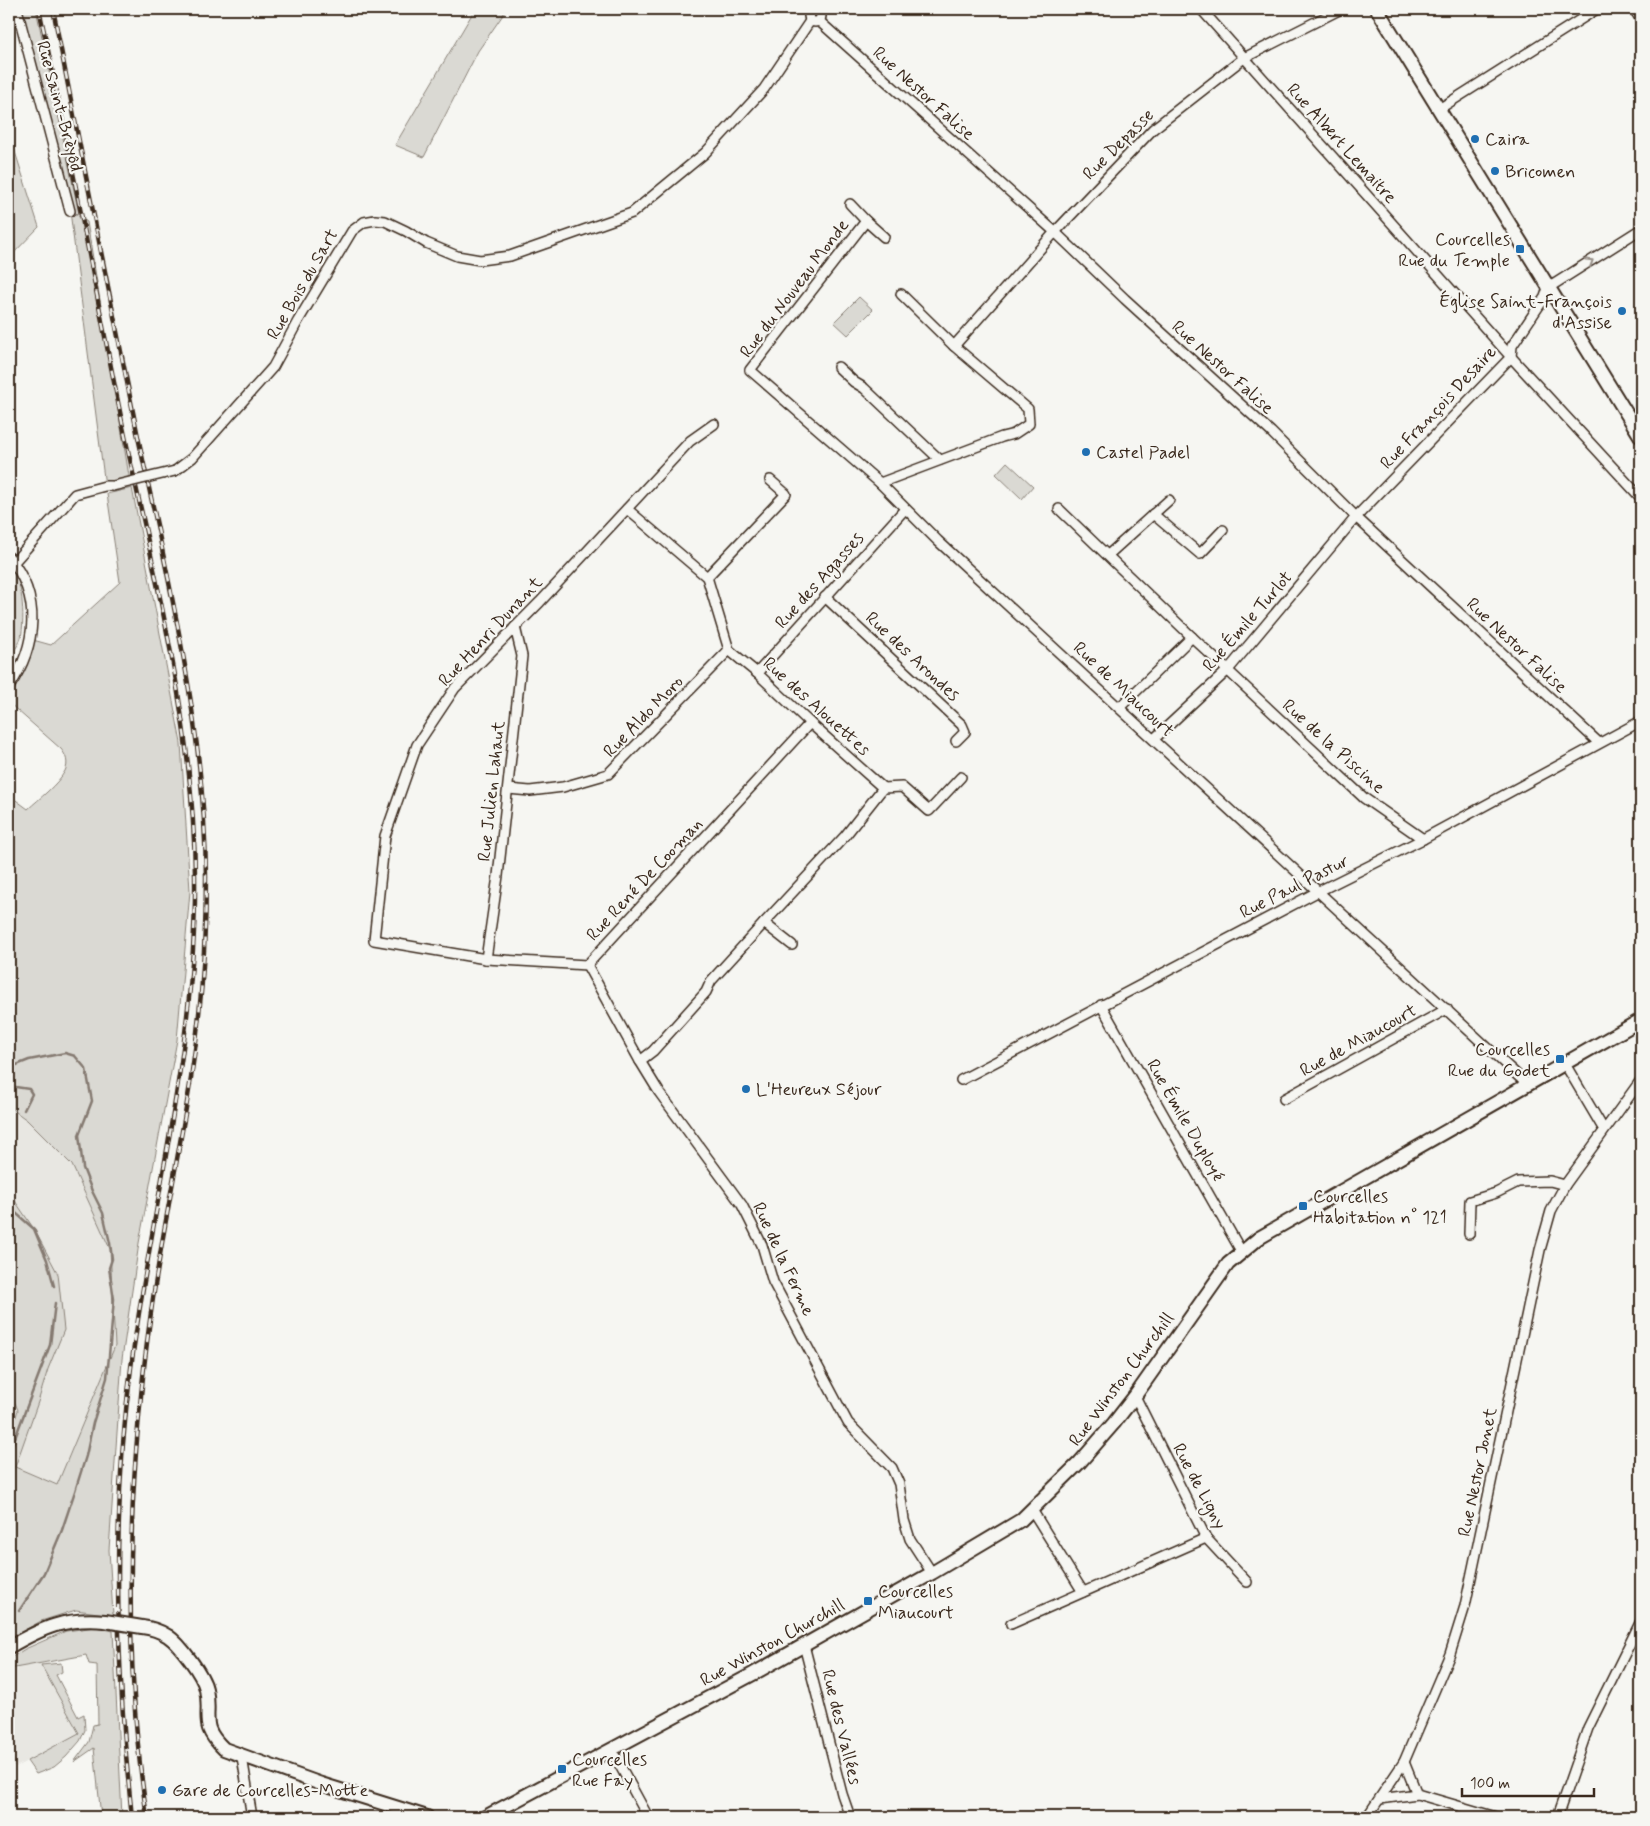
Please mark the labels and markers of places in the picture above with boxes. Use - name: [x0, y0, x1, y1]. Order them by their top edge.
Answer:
- place label: Caira: [1485, 128, 1530, 152]
- marker: Caira: [1469, 133, 1481, 145]
- place label: Bricomen: [1505, 160, 1575, 184]
- marker: Bricomen: [1489, 165, 1501, 177]
- place label: Courcelles Rue du Temple: [1398, 228, 1510, 273]
- marker: Courcelles Rue du Temple: [1514, 243, 1526, 255]
- place label: Église Saint-François d'Assise: [1439, 290, 1612, 335]
- marker: Église Saint-François d'Assise: [1616, 305, 1628, 317]
- place label: Castel Padel: [1096, 441, 1190, 465]
- marker: Castel Padel: [1080, 446, 1092, 458]
- place label: Courcelles Rue du Godet: [1448, 1038, 1550, 1083]
- marker: Courcelles Rue du Godet: [1554, 1053, 1566, 1065]
- place label: L'Heureux Séjour: [756, 1078, 882, 1102]
- marker: L'Heureux Séjour: [740, 1083, 752, 1095]
- place label: Courcelles Habitation n° 121: [1313, 1185, 1447, 1230]
- marker: Courcelles Habitation n° 121: [1297, 1200, 1309, 1212]
- place label: Courcelles Miaucourt: [878, 1580, 954, 1625]
- marker: Courcelles Miaucourt: [862, 1595, 874, 1607]
- place label: Courcelles Rue Fay: [572, 1748, 647, 1793]
- marker: Courcelles Rue Fay: [556, 1763, 568, 1775]
- place label: Gare de Courcelles-Motte: [172, 1779, 368, 1803]
- marker: Gare de Courcelles-Motte: [156, 1784, 168, 1796]

